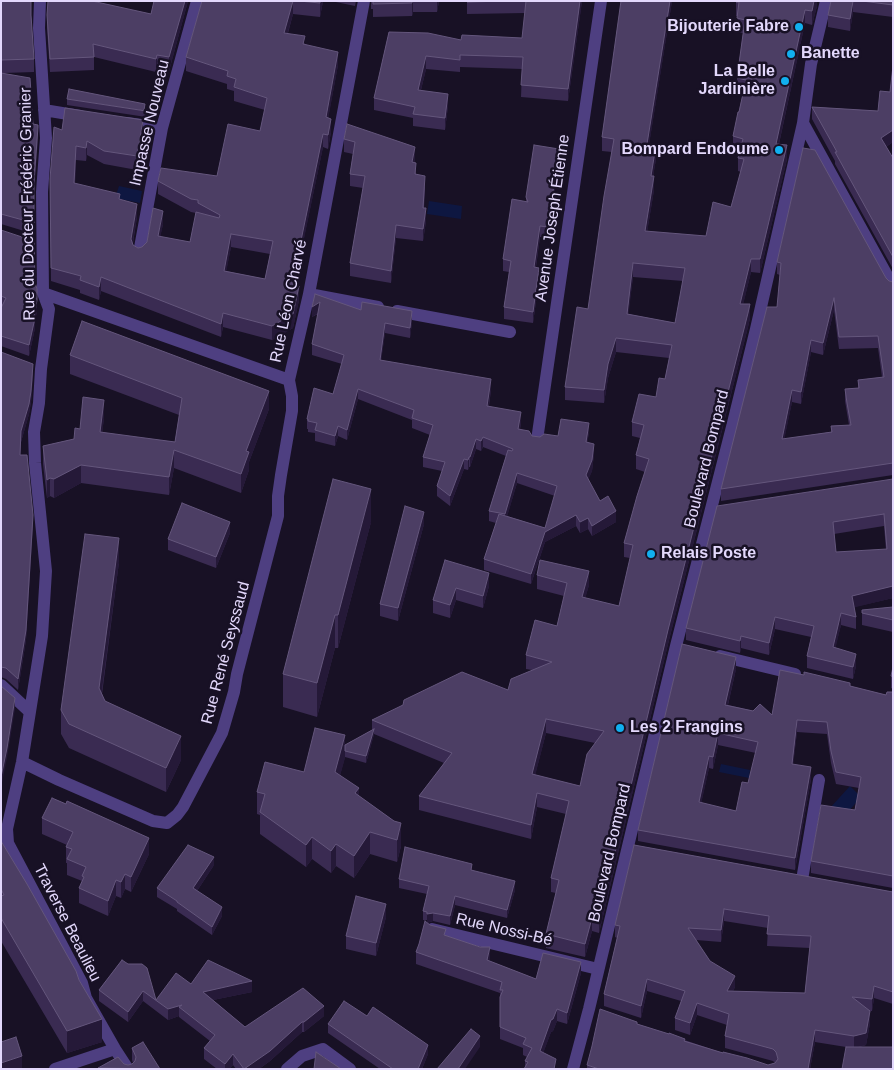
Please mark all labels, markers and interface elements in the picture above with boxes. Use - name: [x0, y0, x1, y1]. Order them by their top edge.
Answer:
- place label: Bijouterie Fabre: [667, 17, 789, 37]
- marker: Bijouterie Fabre: [793, 21, 805, 33]
- place label: Banette: [801, 44, 860, 64]
- marker: Banette: [785, 48, 797, 60]
- street label: Impasse Nouveau: [126, 58, 174, 188]
- place label: La Belle Jardinière: [699, 62, 775, 100]
- marker: La Belle Jardinière: [779, 75, 791, 87]
- street label: Rue du Docteur Frédéric Granier: [16, 87, 40, 321]
- street label: Avenue Joseph Étienne: [532, 133, 574, 303]
- place label: Bompard Endoume: [621, 140, 769, 160]
- marker: Bompard Endoume: [773, 144, 785, 156]
- street label: Rue Léon Charvé: [267, 238, 311, 364]
- street label: Boulevard Bompard: [681, 388, 733, 530]
- place label: Relais Poste: [661, 544, 756, 564]
- marker: Relais Poste: [645, 548, 657, 560]
- street label: Rue René Seyssaud: [198, 580, 254, 726]
- place label: Les 2 Frangins: [630, 718, 743, 738]
- marker: Les 2 Frangins: [614, 722, 626, 734]
- street label: Boulevard Bompard: [585, 782, 635, 924]
- street label: Traverse Beaulieu: [29, 861, 105, 985]
- street label: Rue Nossi-Bé: [454, 910, 554, 950]

